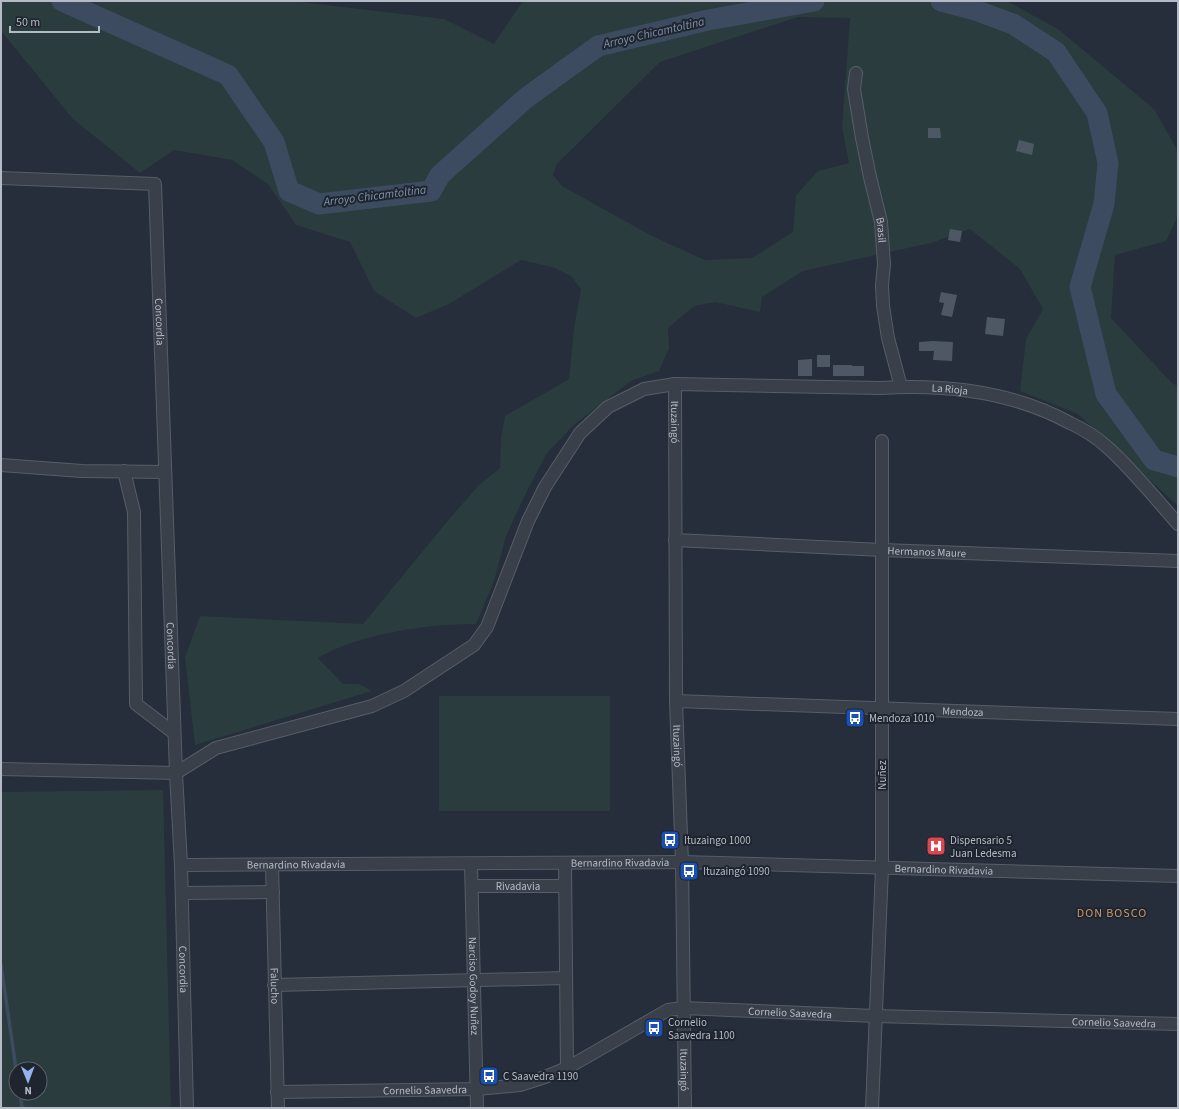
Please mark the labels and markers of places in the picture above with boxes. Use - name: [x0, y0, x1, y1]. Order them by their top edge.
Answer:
- bus stop icon: Mendoza 1010: [844, 707, 866, 729]
- place label: Mendoza 1010: [869, 711, 935, 726]
- bus stop icon: Ituzaingo 1000: [659, 829, 681, 851]
- place label: Ituzaingo 1000: [684, 833, 751, 848]
- place label: Dispensario 5 Juan Ledesma: [950, 833, 1017, 861]
- hospital icon: Dispensario 5 Juan Ledesma: [925, 835, 947, 857]
- bus stop icon: Ituzaingó 1090: [678, 860, 700, 882]
- place label: Ituzaingó 1090: [703, 864, 770, 879]
- place label: Cornelio Saavedra 1100: [668, 1015, 735, 1043]
- bus stop icon: Cornelio Saavedra 1100: [643, 1017, 665, 1039]
- bus stop icon: C Saavedra 1190: [478, 1065, 500, 1087]
- place label: C Saavedra 1190: [503, 1069, 578, 1084]

